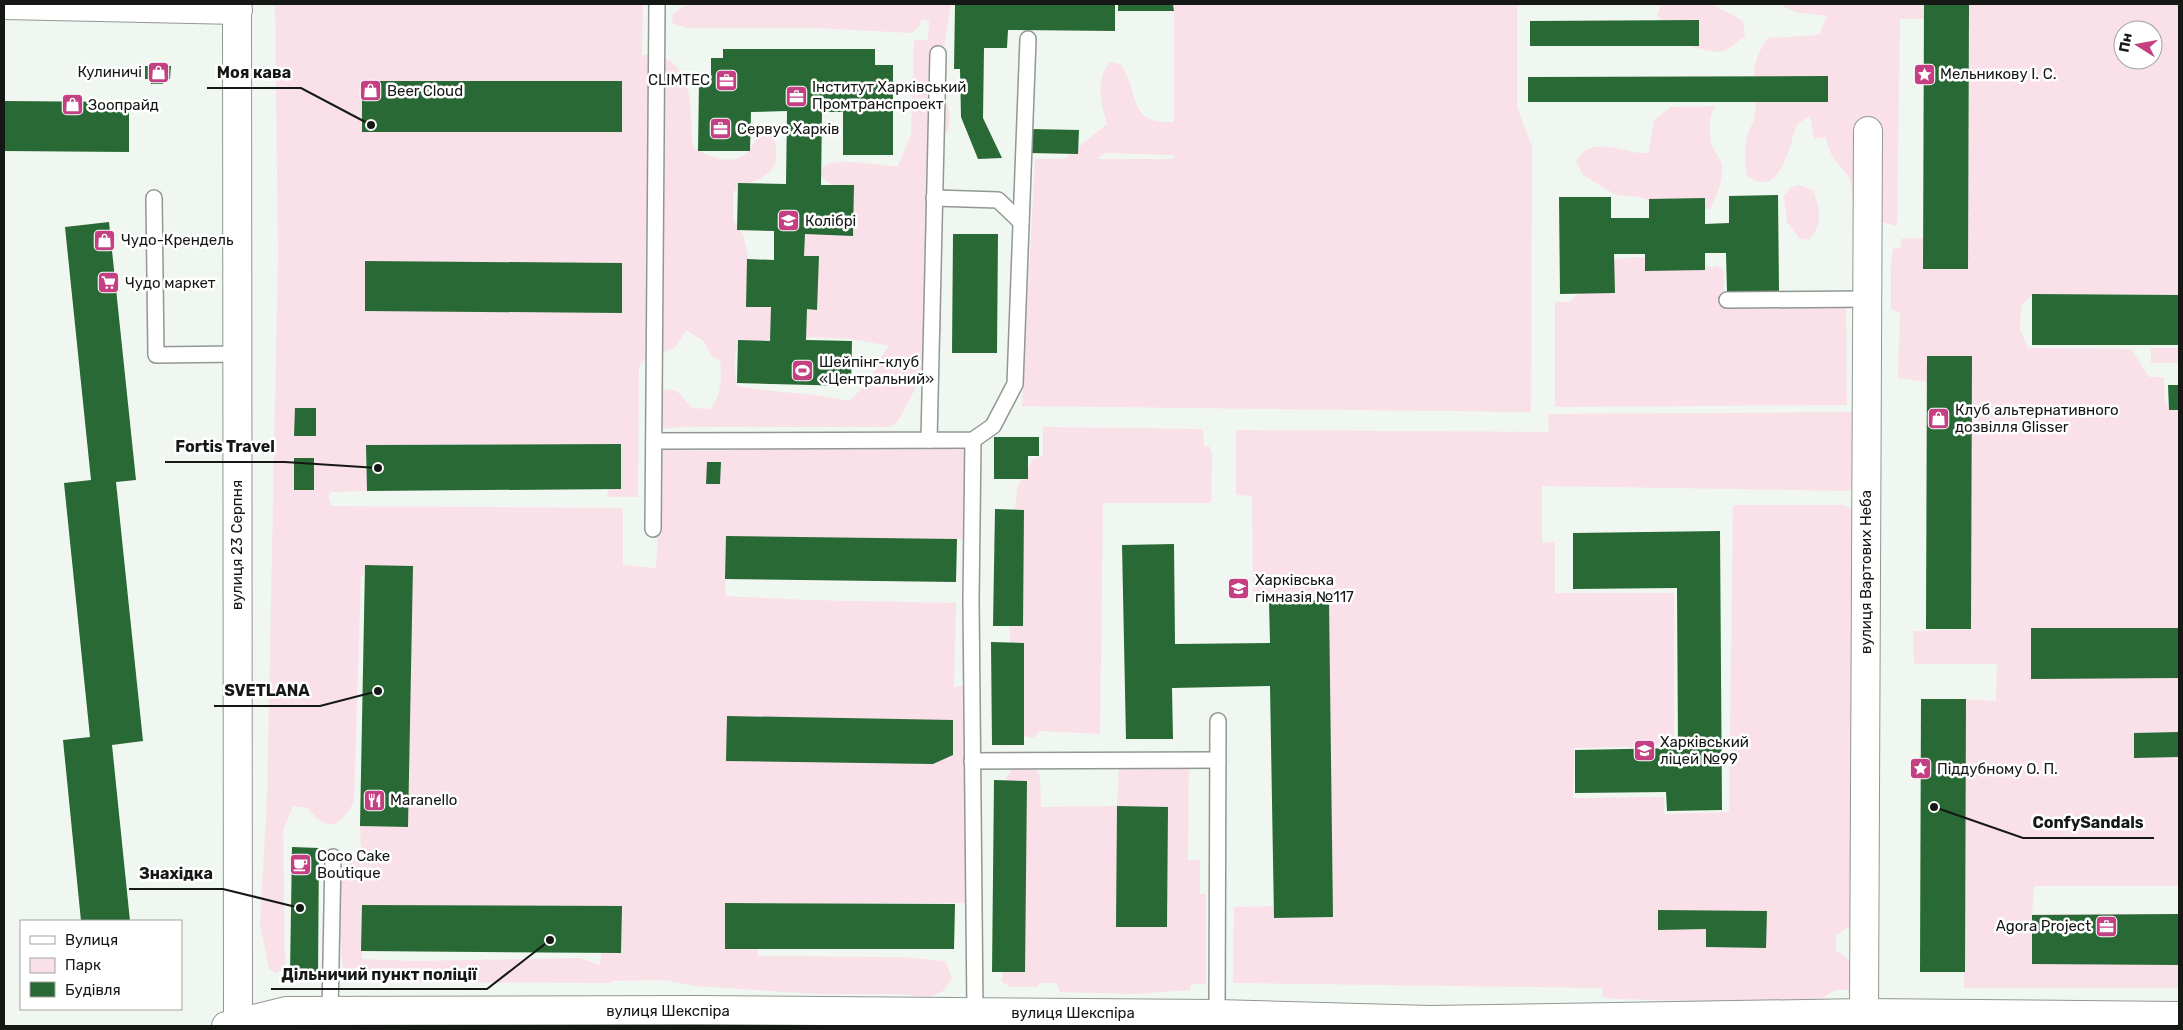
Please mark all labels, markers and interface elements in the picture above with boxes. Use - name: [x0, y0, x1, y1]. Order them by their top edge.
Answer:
- north arrow: [2113, 20, 2163, 70]
- text: Пн: [2116, 31, 2136, 54]
- callout: Моя кава: [207, 57, 301, 88]
- shop icon: Кулиничі: [146, 60, 170, 84]
- place icon: Мельникову І. С.: [1912, 62, 1936, 86]
- place label: Кулиничі: [77, 63, 142, 81]
- text: Моя кава: [217, 63, 291, 82]
- place label: Мельникову І. С.: [1940, 65, 2057, 83]
- office icon: CLIMTEC: [714, 68, 738, 92]
- place label: CLIMTEC: [648, 71, 710, 89]
- place label: Інститут Харківський Промтранспроект: [812, 78, 967, 113]
- shop icon: Beer Cloud: [359, 79, 383, 103]
- place label: Beer Cloud: [387, 82, 463, 100]
- office icon: Інститут Харківський Промтранспроект: [784, 84, 808, 108]
- shop icon: Зоопрайд: [60, 93, 84, 117]
- place label: Зоопрайд: [88, 96, 159, 114]
- office icon: Сервус Харків: [709, 117, 733, 141]
- place label: Сервус Харків: [737, 120, 839, 138]
- school or university icon: Колібрі: [777, 209, 801, 233]
- place label: Колібрі: [805, 212, 856, 230]
- shop icon: Чудо-Крендель: [93, 228, 117, 252]
- place label: Чудо-Крендель: [121, 231, 234, 249]
- supermarket icon: Чудо маркет: [97, 271, 121, 295]
- place label: Чудо маркет: [125, 274, 216, 292]
- place label: Шейпінг-клуб «Центральний»: [819, 353, 934, 388]
- sports icon: Шейпінг-клуб «Центральний»: [791, 359, 815, 383]
- place label: Клуб альтернативного дозвілля Glisser: [1955, 401, 2119, 436]
- shop icon: Клуб альтернативного дозвілля Glisser: [1927, 407, 1951, 431]
- callout: Fortis Travel: [165, 431, 285, 462]
- text: Fortis Travel: [175, 437, 275, 456]
- street label: вулиця 23 Серпня: [228, 480, 246, 610]
- street label: вулиця Вартових Неба: [1857, 490, 1875, 654]
- place label: Харківська гімназія №117: [1255, 571, 1354, 606]
- school or university icon: Харківська гімназія №117: [1227, 577, 1251, 601]
- callout: SVETLANA: [214, 675, 320, 706]
- text: SVETLANA: [224, 681, 310, 700]
- place label: Харківський ліцей №99: [1660, 733, 1749, 768]
- school or university icon: Харківський ліцей №99: [1632, 739, 1656, 763]
- place icon: Піддубному О. П.: [1909, 757, 1933, 781]
- place label: Піддубному О. П.: [1937, 760, 2058, 778]
- restaurant icon: Maranello: [362, 788, 386, 812]
- place label: Maranello: [390, 791, 457, 809]
- callout: ConfySandals: [2023, 807, 2154, 838]
- text: ConfySandals: [2032, 813, 2144, 832]
- place label: Coco Cake Boutique: [317, 847, 390, 882]
- cafe icon: Coco Cake Boutique: [289, 853, 313, 877]
- callout: Знахідка: [129, 858, 223, 889]
- text: Знахідка: [139, 864, 213, 883]
- office icon: Agora Project: [2095, 914, 2119, 938]
- place label: Agora Project: [1996, 917, 2091, 935]
- legend: [20, 920, 182, 1010]
- text: Вулиця: [65, 931, 118, 949]
- text: Парк: [65, 956, 101, 974]
- callout: Дільничий пункт поліції: [271, 958, 487, 989]
- text: Дільничий пункт поліції: [281, 965, 478, 984]
- text: Будівля: [65, 981, 121, 999]
- street label: вулиця Шекспіра: [606, 1002, 730, 1020]
- street label: вулиця Шекспіра: [1011, 1004, 1135, 1022]

